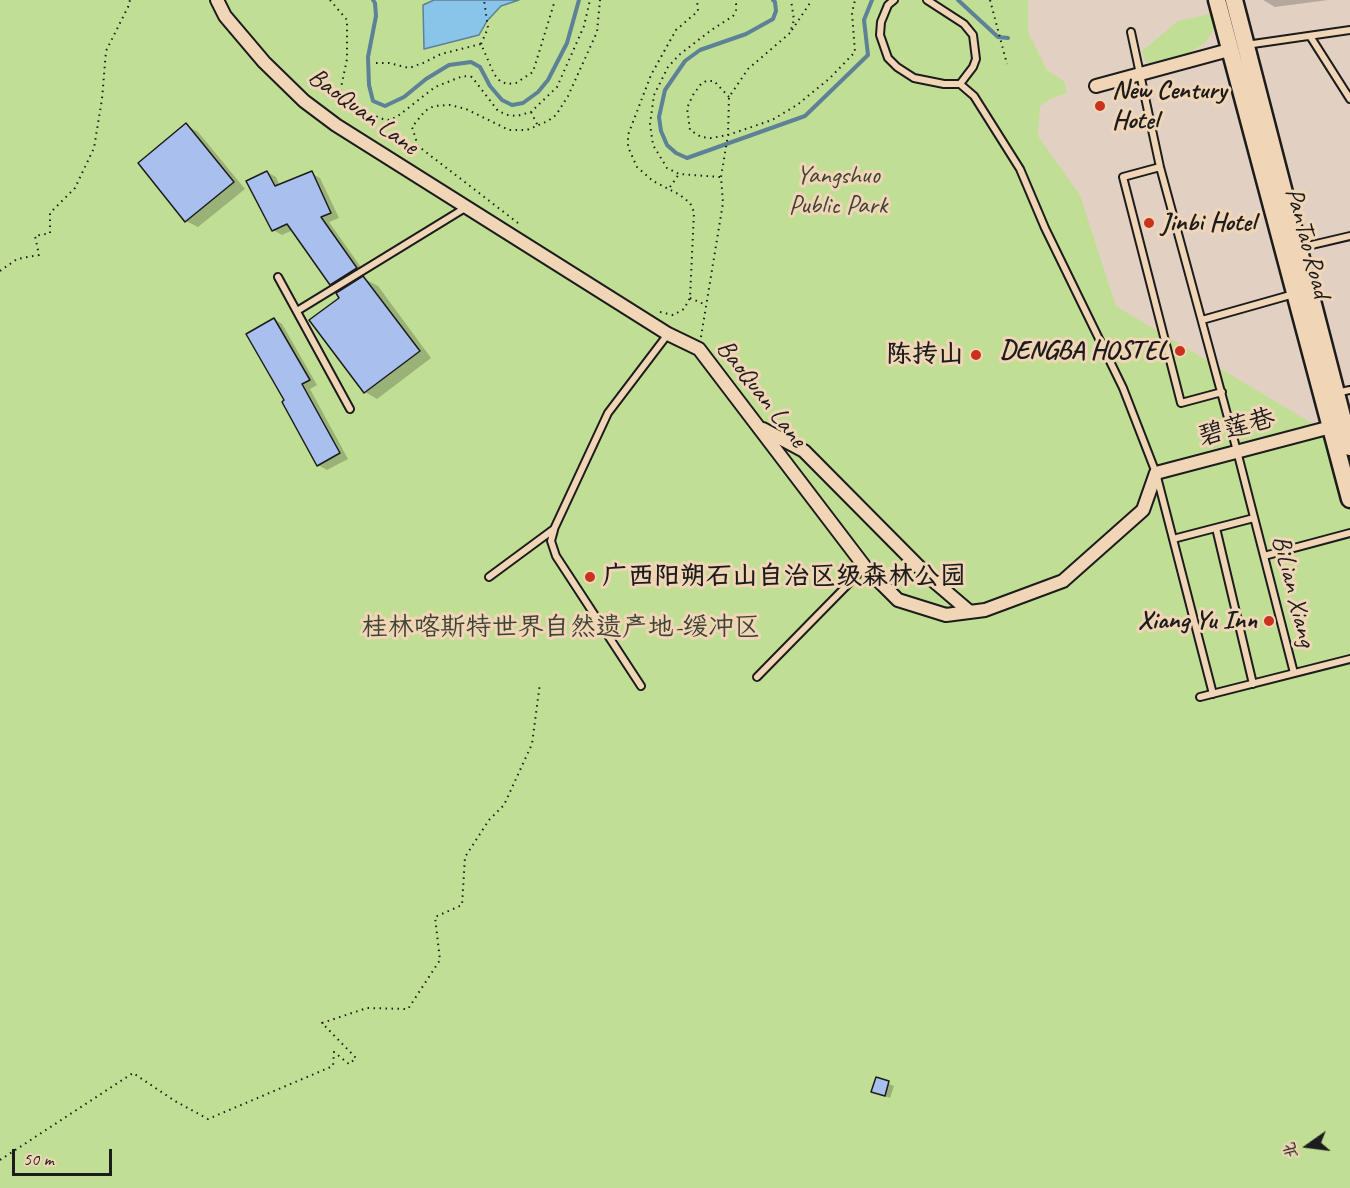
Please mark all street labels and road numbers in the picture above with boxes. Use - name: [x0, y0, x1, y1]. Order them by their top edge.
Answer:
- street label: BaoQuan Lane: [302, 62, 424, 162]
- street label: PanTao Road: [1277, 185, 1337, 301]
- street label: BaoQuan Lane: [709, 334, 813, 454]
- street label: 碧莲巷: [1195, 403, 1279, 453]
- street label: BiLian Xiang: [1264, 532, 1322, 650]

